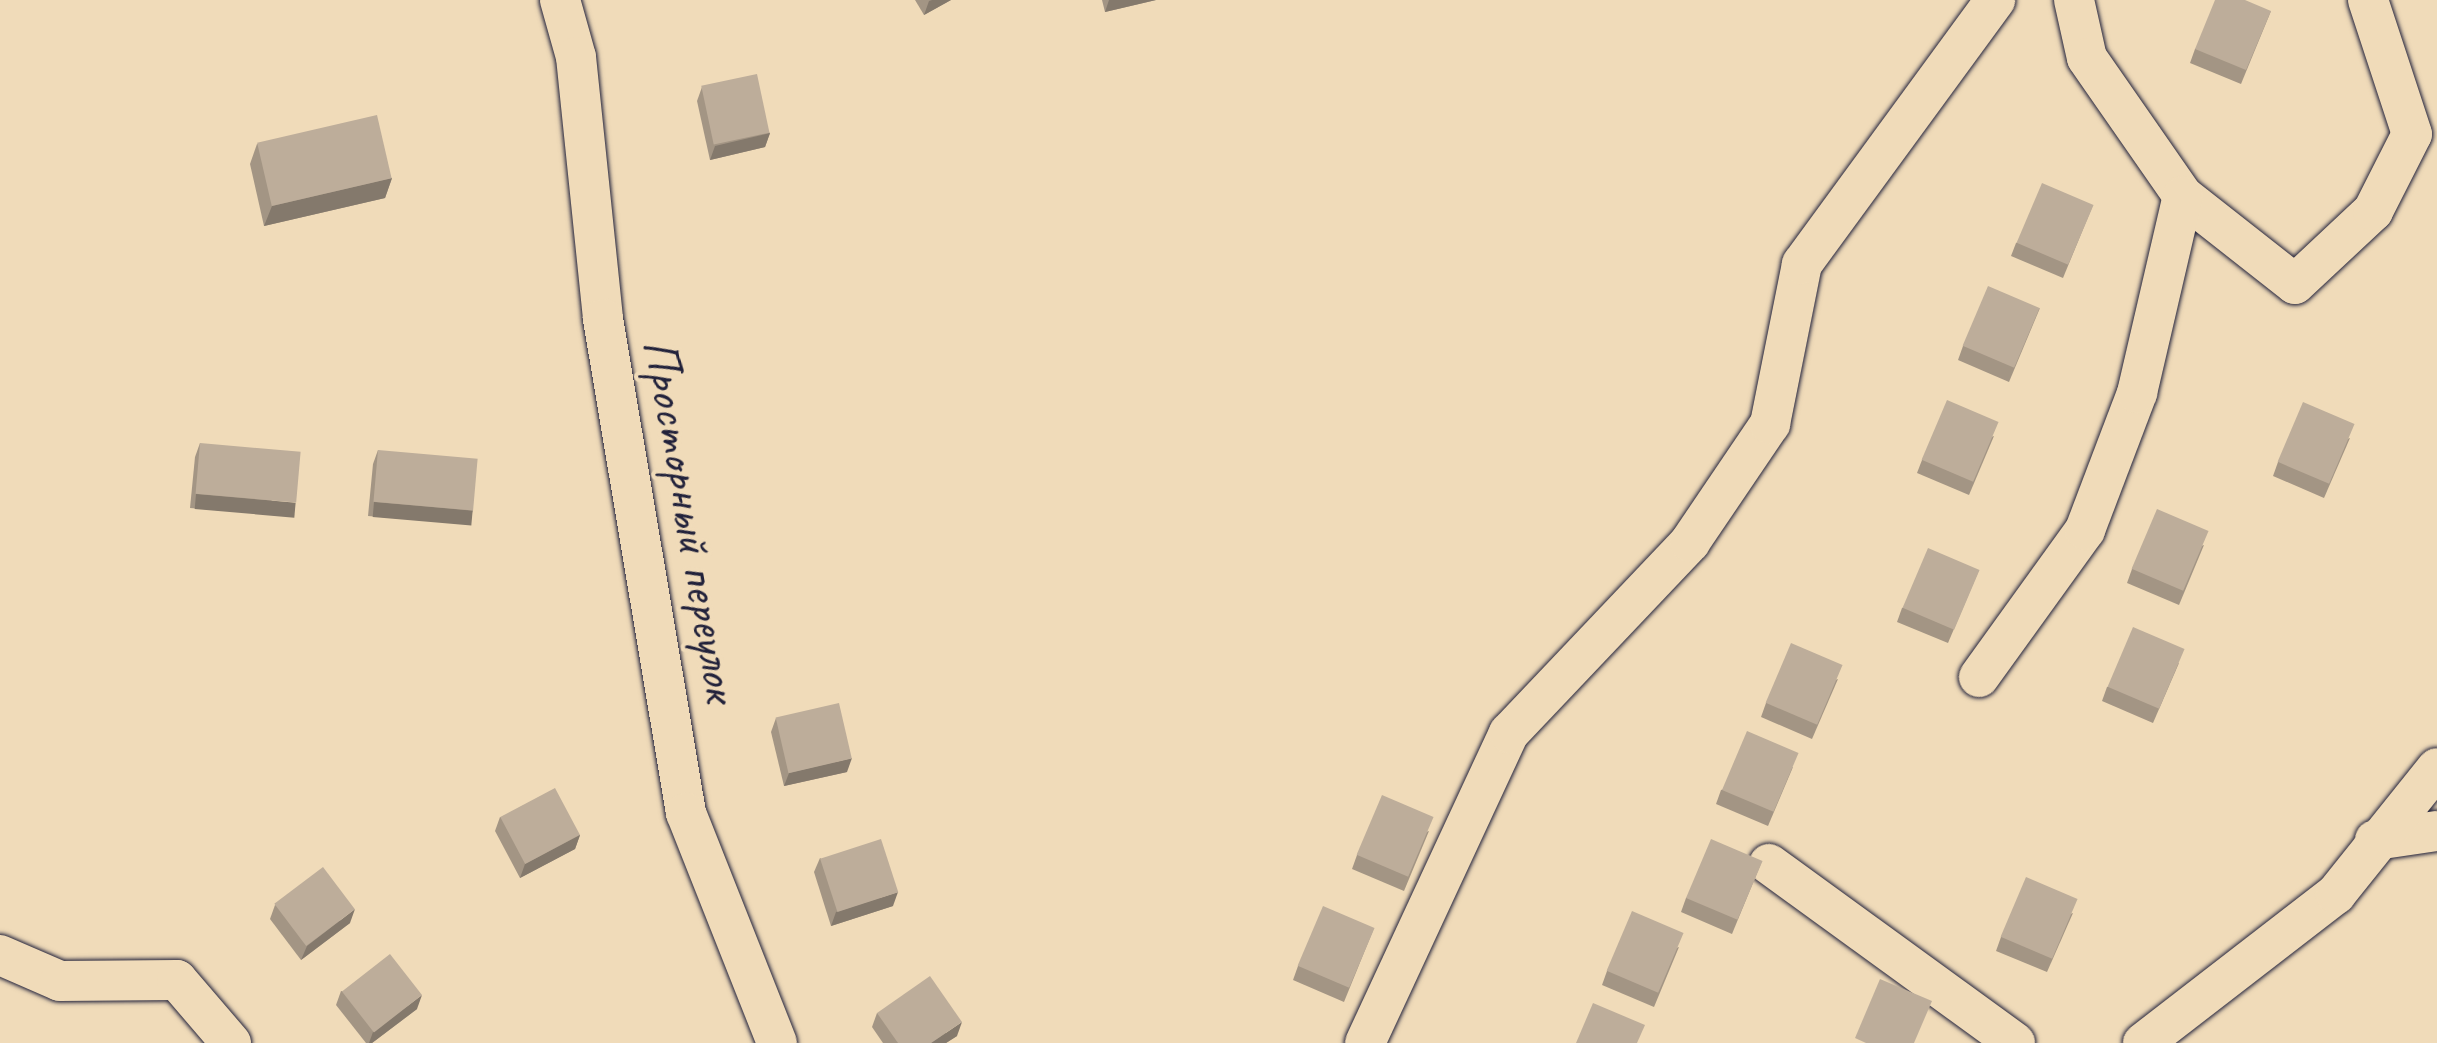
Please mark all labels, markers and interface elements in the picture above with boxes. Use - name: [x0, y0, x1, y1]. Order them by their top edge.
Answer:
- street label: Просторный переулок: [630, 334, 752, 706]

